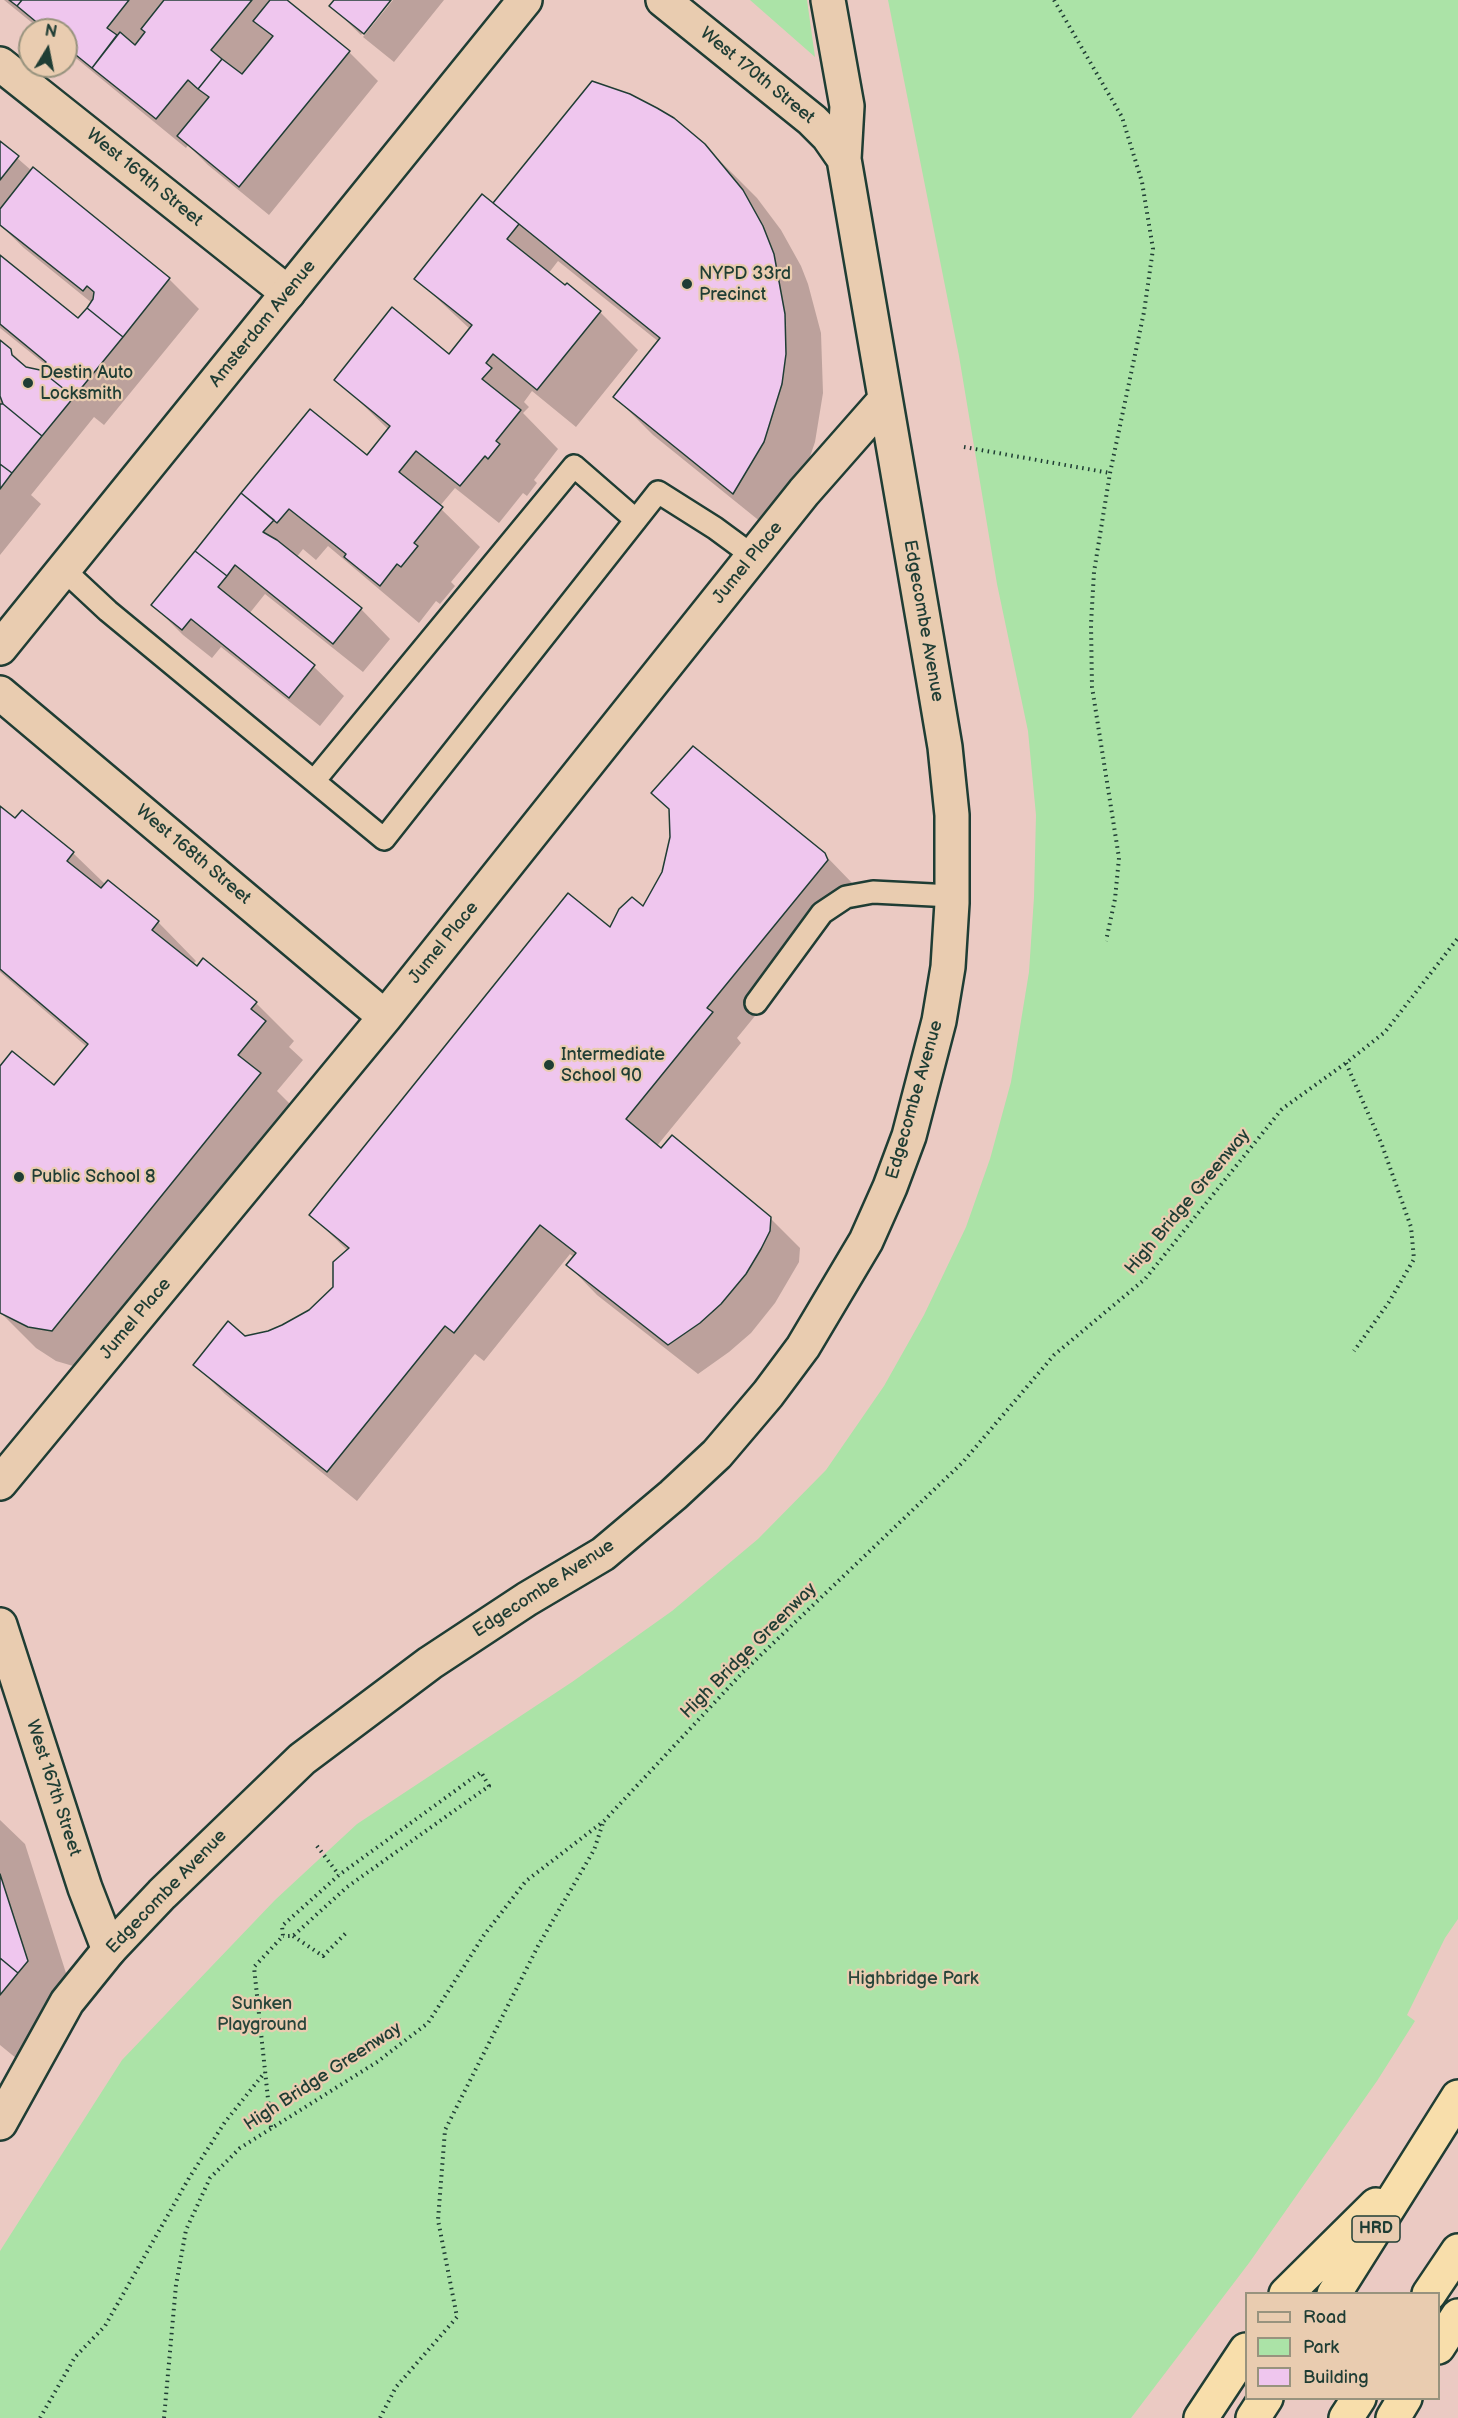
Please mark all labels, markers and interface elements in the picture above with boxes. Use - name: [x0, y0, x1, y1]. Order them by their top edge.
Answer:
- north arrow: [18, 18, 78, 78]
- text: N: [43, 21, 58, 42]
- street label: West 170th Street: [695, 23, 819, 129]
- street label: West 169th Street: [81, 124, 207, 232]
- street label: Amsterdam Avenue: [205, 256, 321, 392]
- place label: NYPD 33rd Precinct: [699, 263, 791, 306]
- marker: NYPD 33rd Precinct: [680, 277, 694, 291]
- place label: Destin Auto Locksmith: [40, 362, 133, 404]
- marker: Destin Auto Locksmith: [21, 376, 35, 390]
- street label: Jumel Place: [708, 518, 788, 608]
- street label: Edgecombe Avenue: [898, 538, 948, 704]
- street label: West 168th Street: [131, 801, 255, 909]
- street label: Jumel Place: [404, 898, 484, 988]
- street label: Edgecombe Avenue: [882, 1018, 948, 1182]
- place label: Intermediate School 90: [561, 1044, 665, 1086]
- marker: Intermediate School 90: [542, 1058, 556, 1072]
- street label: High Bridge Greenway: [1121, 1125, 1255, 1279]
- place label: Public School 8: [31, 1166, 155, 1188]
- marker: Public School 8: [12, 1170, 26, 1184]
- street label: Jumel Place: [96, 1274, 176, 1364]
- street label: Edgecombe Avenue: [469, 1535, 619, 1643]
- street label: High Bridge Greenway: [677, 1579, 821, 1723]
- street label: West 167th Street: [21, 1717, 85, 1859]
- street label: Edgecombe Avenue: [102, 1825, 232, 1959]
- park label: Highbridge Park: [847, 1968, 979, 1990]
- park label: Sunken Playground: [217, 1993, 307, 2036]
- street label: High Bridge Greenway: [240, 2018, 406, 2136]
- road number: HRD: [1352, 2216, 1400, 2242]
- legend: [1245, 2292, 1440, 2400]
- text: Road: [1303, 2307, 1347, 2328]
- text: Park: [1303, 2337, 1339, 2358]
- text: Building: [1303, 2367, 1369, 2388]

